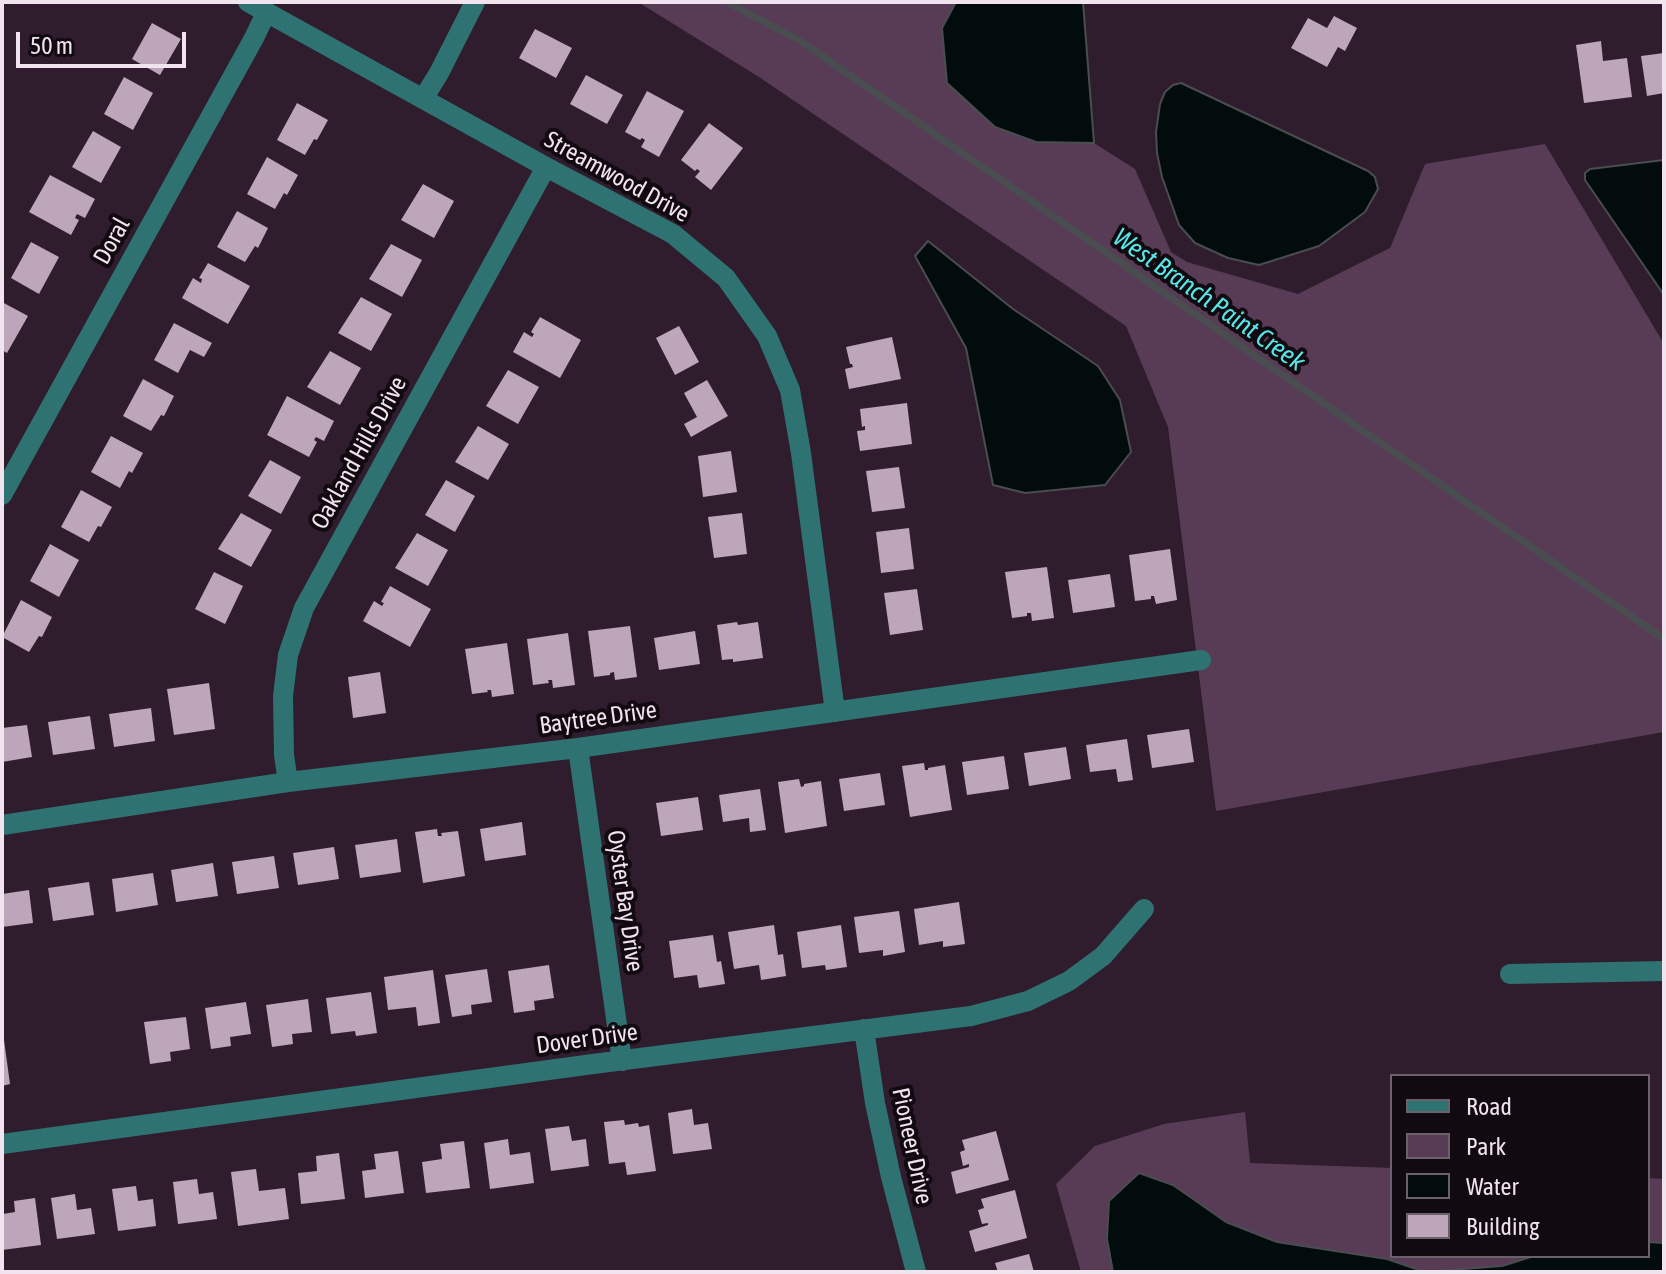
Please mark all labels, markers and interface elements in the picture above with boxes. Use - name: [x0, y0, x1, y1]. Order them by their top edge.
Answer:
- scale bar: [20, 16, 190, 66]
- text: 50 m: [30, 32, 73, 59]
- street label: Streamwood Drive: [539, 125, 695, 229]
- street label: Doral: [88, 213, 136, 269]
- water label: West Branch Paint Creek: [1107, 222, 1311, 378]
- street label: Oakland Hills Drive: [305, 372, 413, 534]
- street label: Baytree Drive: [538, 696, 658, 740]
- street label: Oyster Bay Drive: [601, 828, 649, 974]
- street label: Dover Drive: [535, 1018, 639, 1060]
- legend: [1390, 1074, 1650, 1258]
- street label: Pioneer Drive: [886, 1085, 938, 1207]
- text: Road: [1466, 1093, 1512, 1120]
- text: Park: [1466, 1133, 1506, 1160]
- text: Water: [1466, 1173, 1519, 1200]
- text: Building: [1466, 1213, 1539, 1240]

